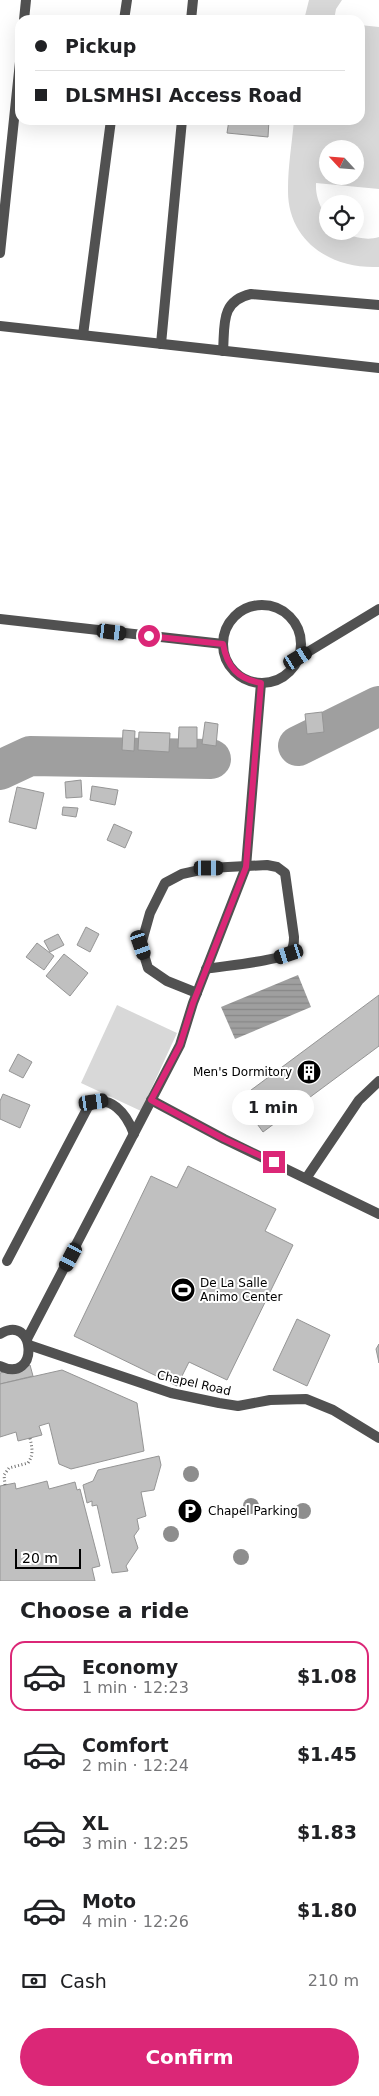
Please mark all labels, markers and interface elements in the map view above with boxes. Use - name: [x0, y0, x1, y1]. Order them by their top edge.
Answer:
- text: Pickup: [65, 35, 136, 57]
- text: DLSMHSI Access Road: [65, 84, 302, 106]
- north arrow: [319, 140, 364, 185]
- map controls: [319, 140, 364, 240]
- button: locate: [319, 195, 364, 240]
- car: [96, 623, 127, 641]
- route start: [138, 625, 160, 647]
- car: [281, 644, 314, 672]
- car: [194, 861, 224, 876]
- car: [129, 928, 152, 962]
- car: [272, 942, 305, 966]
- building icon: Men's Dormitory: [296, 1059, 322, 1085]
- place label: Men's Dormitory: [193, 1065, 292, 1079]
- callout: 1 min: [233, 1090, 315, 1124]
- car: [78, 1092, 109, 1112]
- text: 1 min: [248, 1098, 298, 1117]
- route end: [263, 1151, 285, 1173]
- car: [57, 1240, 84, 1274]
- place label: De La Salle Animo Center: [200, 1276, 282, 1304]
- sports icon: De La Salle Animo Center: [170, 1277, 196, 1303]
- street label: Chapel Road: [156, 1368, 232, 1398]
- parking icon: Chapel Parking: [177, 1498, 203, 1524]
- place label: Chapel Parking: [208, 1504, 298, 1518]
- scale bar: [15, 1546, 81, 1569]
- text: 20 m: [22, 1550, 58, 1566]
- text: Choose a ride: [20, 1598, 189, 1623]
- icon: car: [22, 1654, 67, 1699]
- text: Economy: [82, 1656, 178, 1678]
- text: $1.08: [297, 1665, 357, 1687]
- text: 1 min · 12:23: [82, 1678, 189, 1697]
- icon: car: [22, 1732, 67, 1777]
- text: Comfort: [82, 1734, 169, 1756]
- text: $1.45: [297, 1743, 357, 1765]
- text: 2 min · 12:24: [82, 1756, 189, 1775]
- icon: car: [22, 1810, 67, 1855]
- text: XL: [82, 1812, 109, 1834]
- text: $1.83: [297, 1821, 357, 1843]
- text: 3 min · 12:25: [82, 1834, 189, 1853]
- icon: car: [22, 1888, 67, 1933]
- text: Moto: [82, 1890, 136, 1912]
- text: $1.80: [297, 1899, 357, 1921]
- text: 4 min · 12:26: [82, 1912, 189, 1931]
- icon: cash: [20, 1967, 48, 1995]
- text: Cash: [60, 1970, 107, 1992]
- text: 210 m: [308, 1971, 359, 1990]
- button: Confirm: [20, 2028, 359, 2086]

